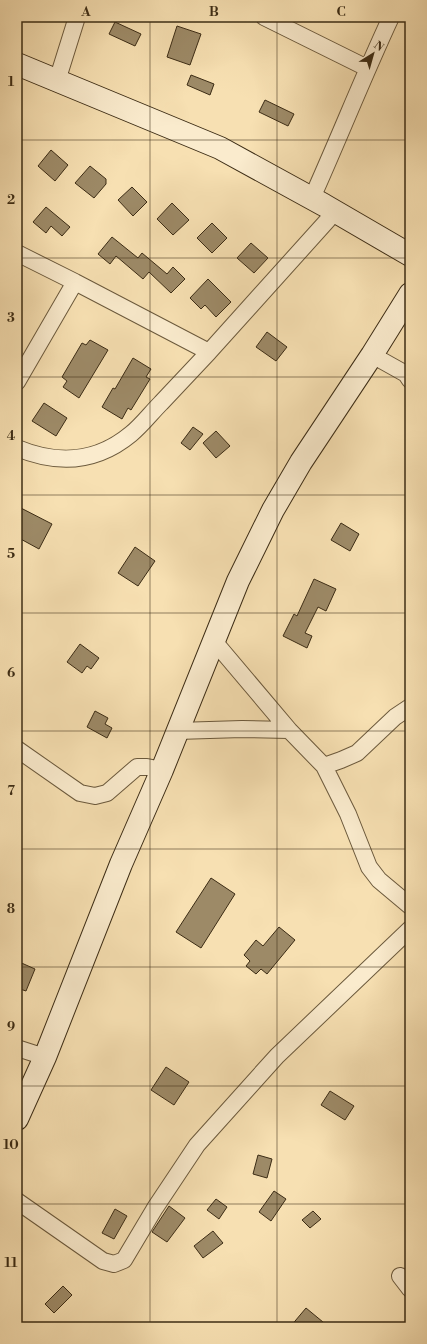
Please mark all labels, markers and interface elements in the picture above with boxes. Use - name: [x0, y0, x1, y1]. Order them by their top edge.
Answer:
- text: A: [80, 4, 91, 20]
- text: B: [209, 4, 219, 20]
- text: C: [336, 4, 346, 20]
- north arrow: [353, 34, 393, 74]
- text: N: [371, 39, 386, 55]
- text: 1: [8, 74, 15, 90]
- text: 2: [7, 192, 15, 208]
- text: 3: [7, 310, 15, 326]
- text: 4: [7, 428, 16, 444]
- text: 5: [7, 546, 15, 562]
- text: 6: [7, 665, 15, 681]
- text: 7: [7, 783, 15, 799]
- text: 8: [7, 901, 15, 917]
- text: 9: [7, 1019, 15, 1035]
- text: 10: [3, 1137, 19, 1153]
- text: 11: [5, 1255, 18, 1271]

